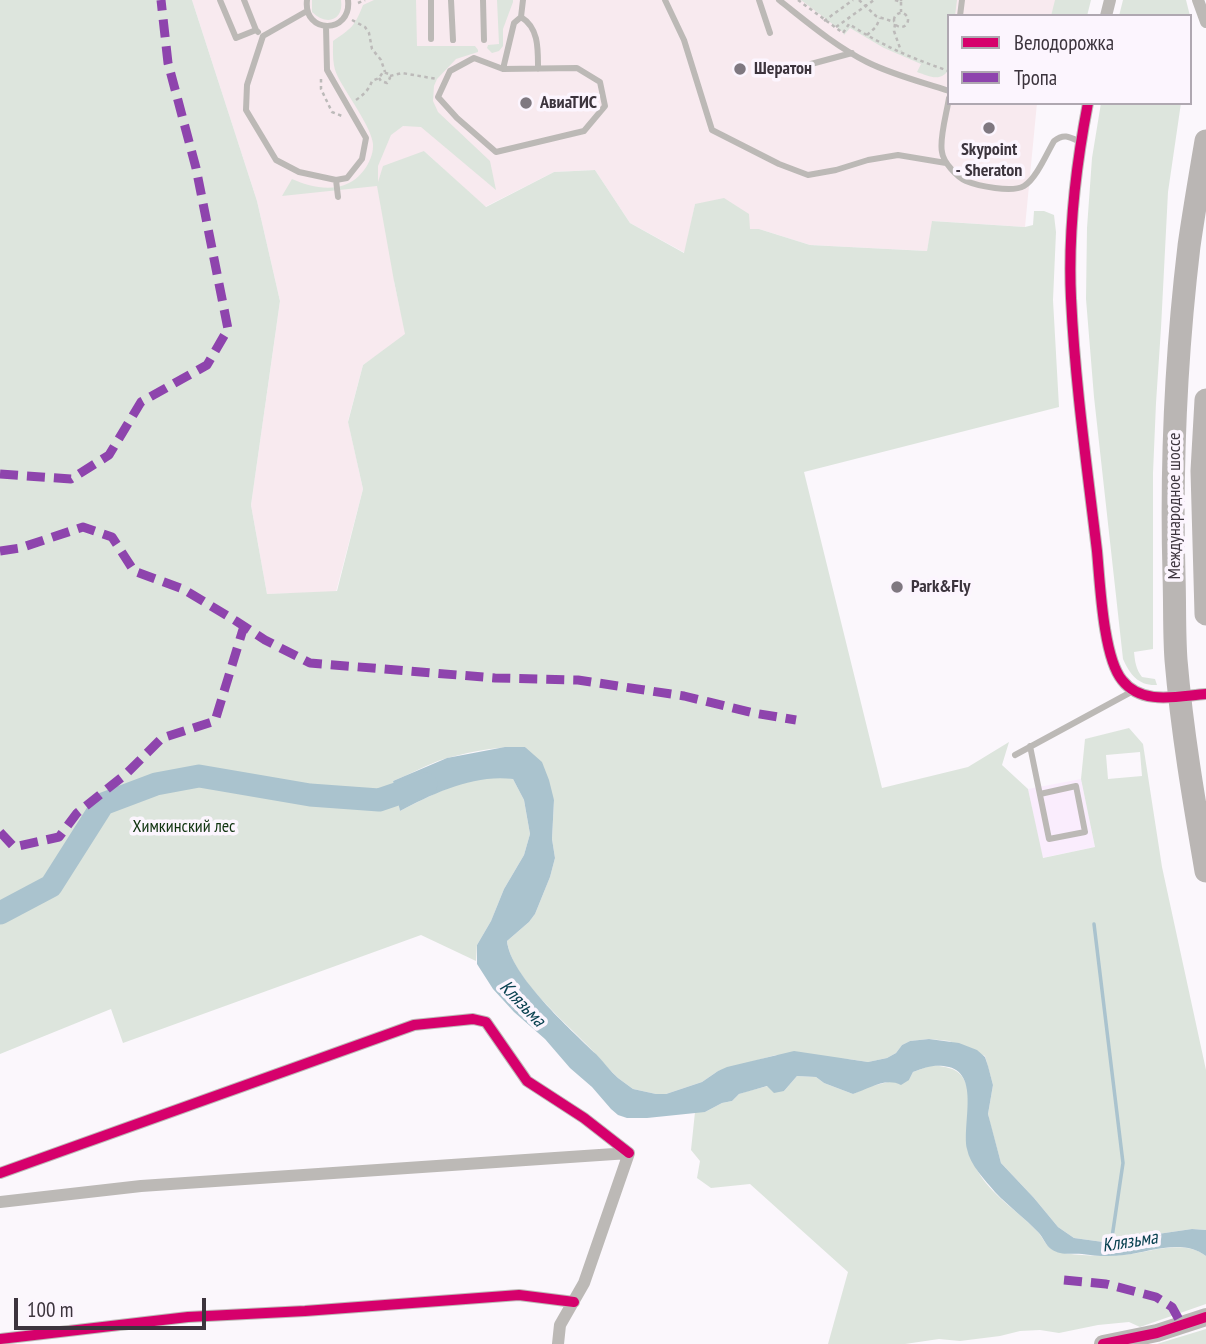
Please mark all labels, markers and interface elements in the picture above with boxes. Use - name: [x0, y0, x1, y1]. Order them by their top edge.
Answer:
- legend: [947, 14, 1192, 105]
- text: Велодорожка: [1014, 29, 1114, 56]
- place label: Шератон: [754, 58, 812, 80]
- marker: Шератон: [732, 61, 748, 77]
- text: Тропа: [1014, 64, 1057, 91]
- place label: АвиаТИС: [540, 92, 597, 114]
- marker: АвиаТИС: [518, 95, 534, 111]
- marker: Skypoint - Sheraton: [981, 120, 997, 136]
- place label: Skypoint - Sheraton: [956, 139, 1022, 182]
- street label: Международное шоссе: [1164, 433, 1186, 579]
- place label: Park&Fly: [911, 576, 970, 598]
- marker: Park&Fly: [889, 579, 905, 595]
- park label: Химкинский лес: [133, 816, 235, 838]
- water label: Клязьма: [494, 976, 550, 1032]
- water label: Клязьма: [1101, 1226, 1159, 1258]
- scale bar: [18, 1284, 210, 1328]
- text: 100 m: [27, 1296, 73, 1323]

